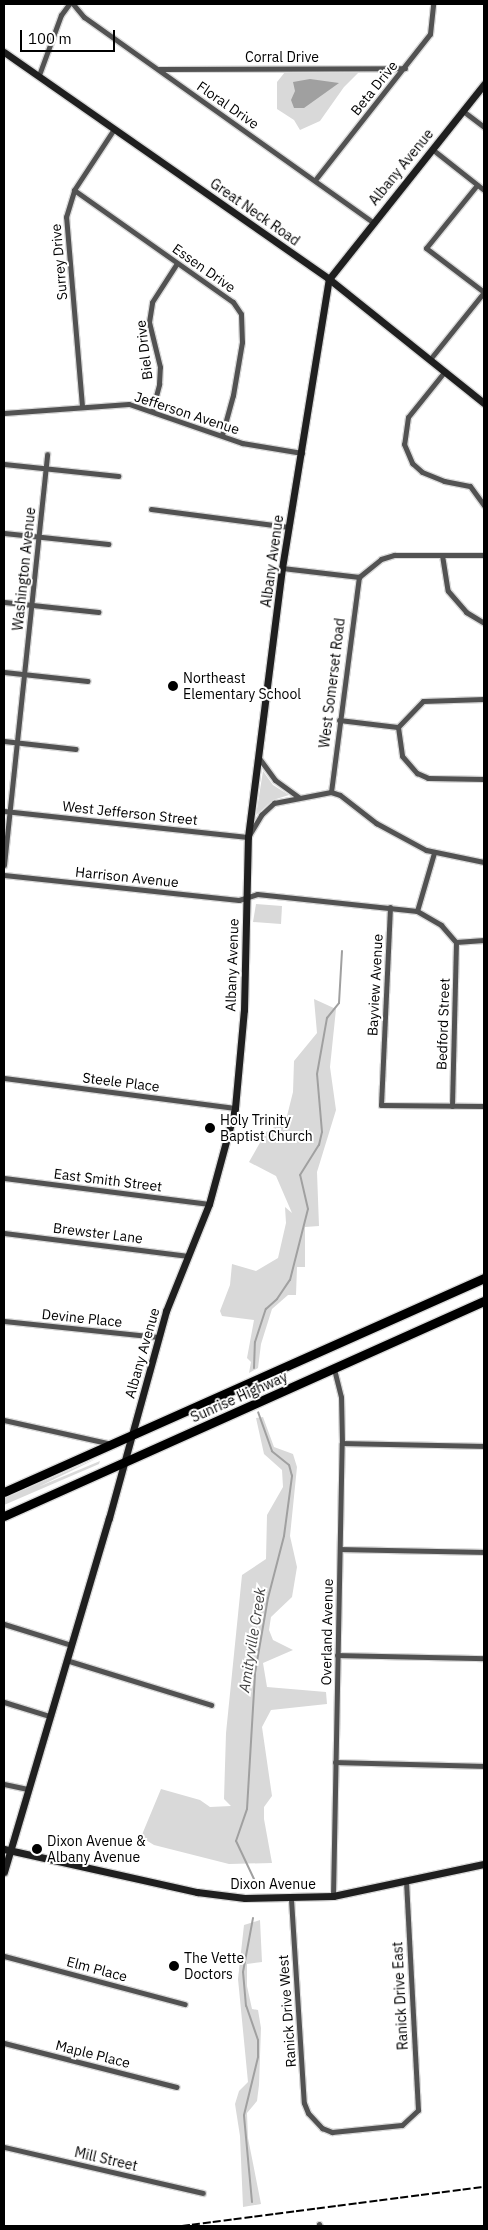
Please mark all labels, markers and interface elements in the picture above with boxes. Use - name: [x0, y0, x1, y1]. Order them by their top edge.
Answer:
- scale bar: [22, 20, 118, 52]
- text: 100 m: [28, 29, 72, 48]
- street label: Corral Drive: [245, 49, 319, 65]
- street label: Beta Drive: [347, 57, 401, 119]
- street label: Floral Drive: [194, 78, 262, 132]
- street label: Albany Avenue: [365, 125, 437, 209]
- street label: Great Neck Road: [207, 175, 303, 249]
- street label: Surrey Drive: [47, 223, 71, 301]
- street label: Essen Drive: [169, 240, 239, 296]
- street label: Biel Drive: [132, 319, 156, 381]
- street label: Jefferson Avenue: [132, 388, 242, 438]
- street label: Washington Avenue: [9, 506, 39, 632]
- street label: Albany Avenue: [257, 514, 287, 608]
- street label: West Somerset Road: [316, 617, 348, 749]
- place label: Northeast Elementary School: [183, 670, 301, 702]
- marker: Northeast Elementary School: [167, 680, 179, 692]
- street label: West Jefferson Street: [62, 798, 198, 828]
- street label: Harrison Avenue: [75, 863, 179, 891]
- street label: Albany Avenue: [222, 918, 242, 1012]
- street label: Bayview Avenue: [364, 933, 386, 1037]
- street label: Bedford Street: [433, 978, 453, 1070]
- street label: Steele Place: [81, 1069, 161, 1095]
- place label: Holy Trinity Baptist Church: [220, 1112, 313, 1144]
- marker: Holy Trinity Baptist Church: [204, 1122, 216, 1134]
- street label: East Smith Street: [53, 1165, 163, 1195]
- street label: Brewster Lane: [52, 1219, 144, 1247]
- street label: Devine Place: [41, 1305, 123, 1331]
- street label: Albany Avenue: [121, 1306, 163, 1400]
- street label: Sunrise Highway: [188, 1368, 290, 1426]
- street label: Overland Avenue: [318, 1578, 336, 1686]
- water label: Amityville Creek: [235, 1586, 269, 1694]
- place label: Dixon Avenue & Albany Avenue: [47, 1833, 146, 1865]
- marker: Dixon Avenue & Albany Avenue: [31, 1843, 43, 1855]
- street label: Dixon Avenue: [230, 1876, 316, 1892]
- street label: Ranick Drive East: [389, 1941, 411, 2051]
- place label: The Vette Doctors: [184, 1950, 244, 1982]
- street label: Elm Place: [65, 1953, 129, 1985]
- street label: Ranick Drive West: [275, 1954, 299, 2068]
- marker: The Vette Doctors: [168, 1960, 180, 1972]
- street label: Maple Place: [54, 2037, 132, 2071]
- street label: Mill Street: [73, 2144, 139, 2174]

